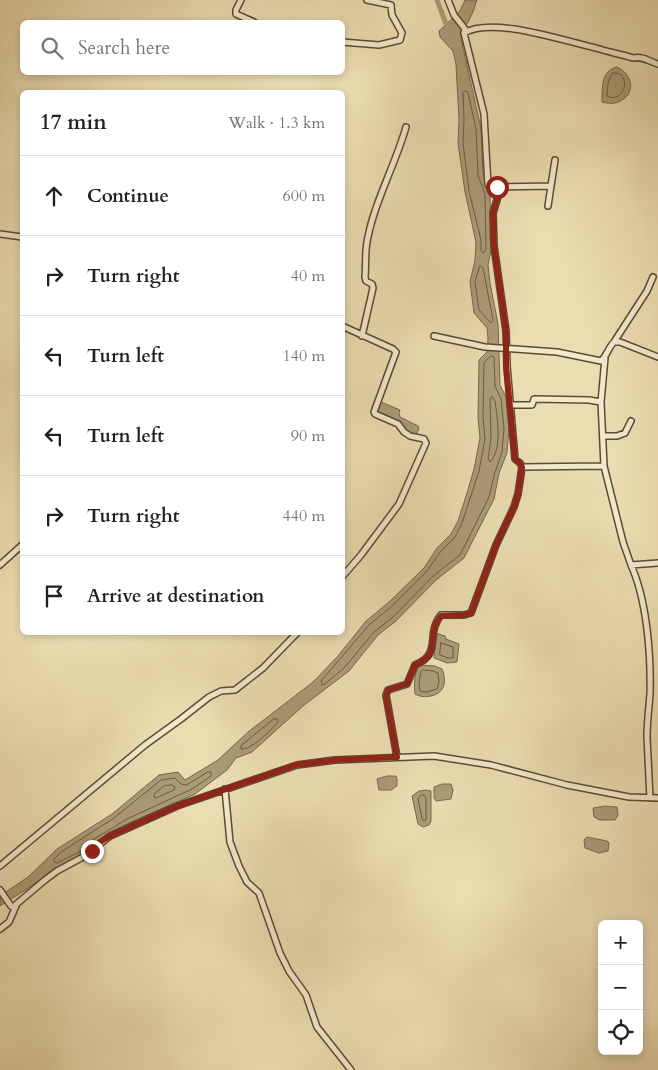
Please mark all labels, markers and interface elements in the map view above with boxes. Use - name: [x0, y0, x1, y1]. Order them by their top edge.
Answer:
- search box: [20, 20, 345, 75]
- icon: search: [38, 34, 66, 62]
- text: Search here: [78, 35, 170, 61]
- text: 17 min: [40, 108, 107, 137]
- text: Walk · 1.3 km: [228, 112, 325, 134]
- route start: [486, 176, 509, 199]
- icon: ahead: [40, 182, 68, 210]
- text: Continue: [87, 183, 169, 209]
- text: 600 m: [283, 185, 325, 207]
- icon: right: [40, 262, 68, 290]
- text: Turn right: [87, 263, 179, 289]
- text: 40 m: [291, 265, 325, 287]
- icon: left: [40, 342, 68, 370]
- text: Turn left: [87, 343, 164, 369]
- text: 140 m: [283, 345, 325, 367]
- icon: left: [40, 422, 68, 450]
- text: Turn left: [87, 423, 164, 449]
- text: 90 m: [291, 425, 325, 447]
- icon: right: [40, 502, 68, 530]
- text: Turn right: [87, 503, 179, 529]
- text: 440 m: [283, 505, 325, 527]
- icon: arrive: [40, 582, 68, 610]
- text: Arrive at destination: [87, 583, 264, 609]
- route end: [81, 840, 104, 863]
- map controls: [598, 920, 643, 1055]
- button: +: [598, 920, 643, 965]
- button: −: [598, 965, 643, 1010]
- button: locate: [598, 1010, 643, 1055]

